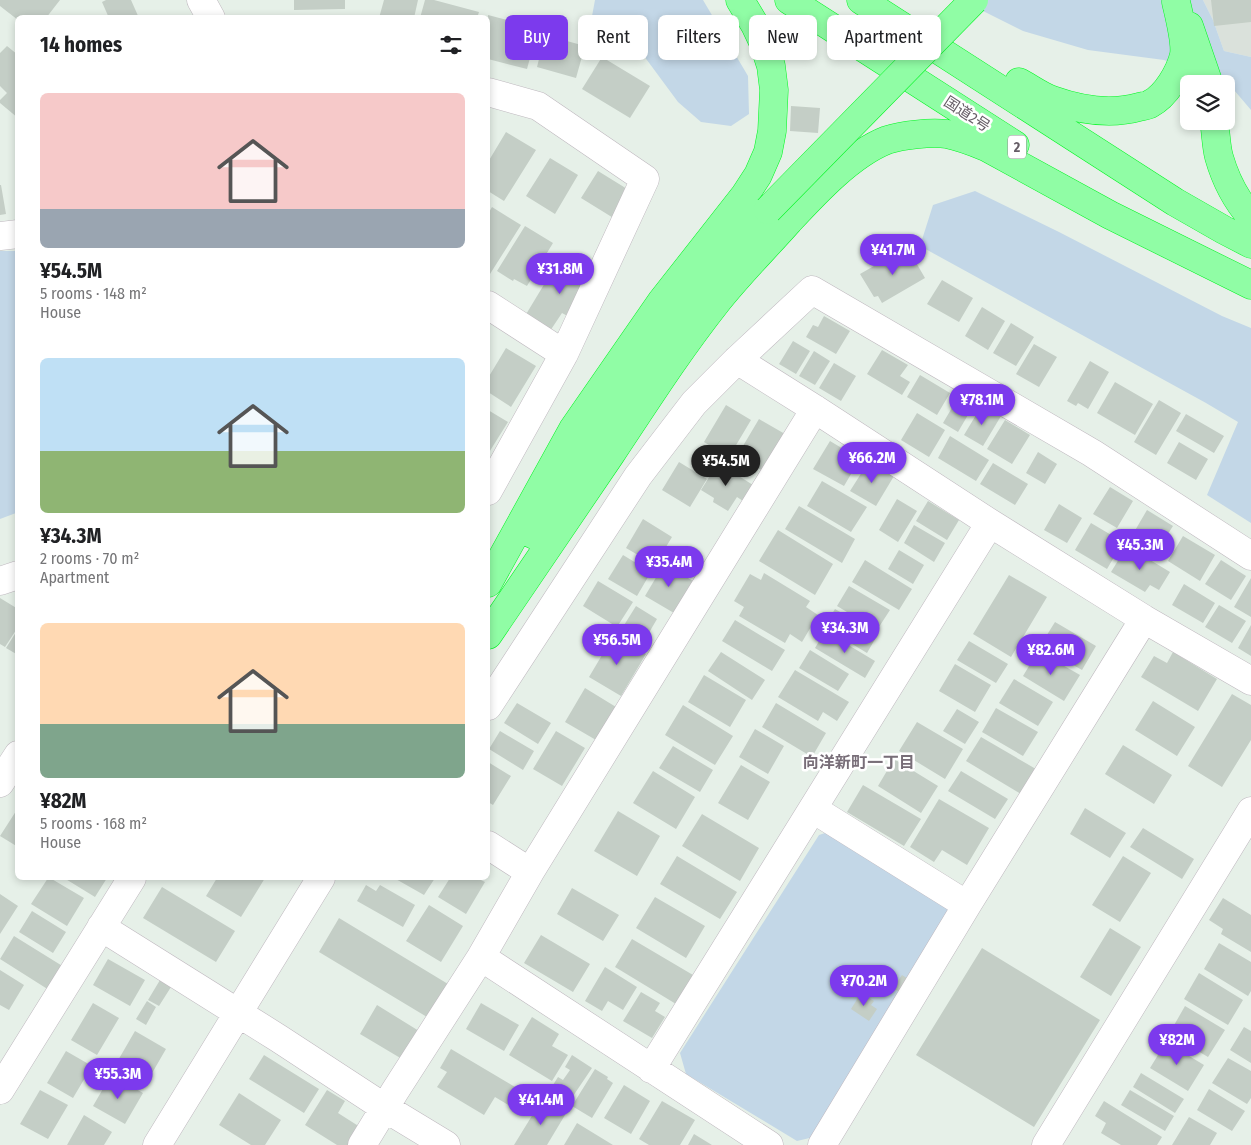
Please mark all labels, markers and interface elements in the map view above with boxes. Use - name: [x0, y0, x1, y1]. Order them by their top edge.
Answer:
- chip: Buy: [505, 15, 568, 60]
- chip: Rent: [578, 15, 648, 60]
- chip: Filters: [658, 15, 739, 60]
- chip: New: [749, 15, 817, 60]
- chip: Apartment: [827, 15, 941, 60]
- icon: filters: [437, 31, 465, 59]
- text: 14 homes: [40, 32, 122, 58]
- map controls: [1180, 75, 1235, 130]
- button: layers: [1180, 75, 1235, 130]
- street label: 国道2号: [940, 92, 994, 136]
- icon: home: [208, 126, 298, 216]
- road number: 2: [1008, 136, 1026, 158]
- pin: ¥41.7M: [852, 234, 934, 276]
- text: ¥41.7M: [871, 240, 915, 259]
- pin: ¥31.8M: [519, 252, 601, 295]
- text: ¥54.5M: [40, 258, 102, 284]
- text: ¥31.8M: [537, 259, 583, 278]
- text: 5 rooms · 148 m²: [40, 284, 147, 303]
- text: House: [40, 303, 81, 322]
- pin: ¥78.1M: [941, 384, 1023, 426]
- text: ¥78.1M: [960, 390, 1004, 409]
- icon: home: [208, 391, 298, 481]
- pin: ¥66.2M: [831, 442, 913, 484]
- pin: ¥54.5M: [685, 444, 767, 487]
- text: ¥66.2M: [848, 448, 896, 467]
- text: ¥54.5M: [702, 451, 750, 470]
- text: ¥34.3M: [40, 523, 102, 549]
- pin: ¥45.3M: [1099, 528, 1181, 571]
- text: ¥45.3M: [1117, 535, 1163, 554]
- pin: ¥35.4M: [628, 546, 710, 588]
- text: 2 rooms · 70 m²: [40, 549, 139, 568]
- text: ¥35.4M: [646, 552, 692, 571]
- text: Apartment: [40, 568, 109, 587]
- pin: ¥34.3M: [804, 612, 886, 654]
- text: ¥34.3M: [822, 618, 868, 637]
- pin: ¥56.5M: [576, 624, 658, 666]
- text: ¥56.5M: [593, 630, 641, 649]
- pin: ¥82.6M: [1010, 634, 1092, 676]
- text: ¥82.6M: [1027, 640, 1075, 659]
- icon: home: [208, 656, 298, 746]
- district label: 向洋新町一丁目: [803, 753, 915, 772]
- text: ¥82M: [40, 788, 86, 814]
- text: 5 rooms · 168 m²: [40, 814, 147, 833]
- text: House: [40, 833, 81, 852]
- pin: ¥70.2M: [823, 964, 905, 1007]
- text: ¥70.2M: [841, 971, 887, 990]
- pin: ¥82M: [1147, 1024, 1207, 1066]
- text: ¥82M: [1159, 1030, 1195, 1049]
- pin: ¥55.3M: [77, 1058, 159, 1100]
- text: ¥55.3M: [95, 1064, 141, 1083]
- pin: ¥41.4M: [500, 1084, 582, 1126]
- text: ¥41.4M: [519, 1090, 563, 1109]

